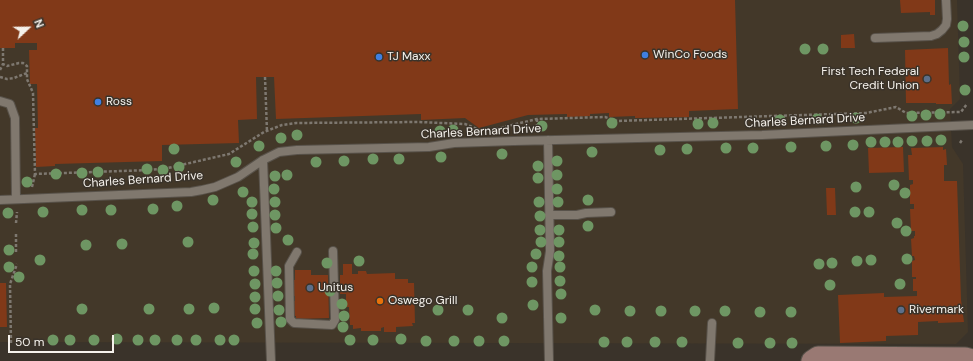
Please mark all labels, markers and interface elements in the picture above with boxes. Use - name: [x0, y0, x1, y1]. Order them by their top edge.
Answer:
- north arrow: [8, 8, 48, 48]
- text: N: [31, 17, 47, 30]
- place label: WinCo Foods: [653, 48, 727, 62]
- place label: TJ Maxx: [387, 50, 430, 64]
- marker: WinCo Foods: [640, 50, 650, 60]
- marker: TJ Maxx: [374, 52, 384, 62]
- place label: First Tech Federal Credit Union: [821, 65, 919, 93]
- marker: First Tech Federal Credit Union: [922, 74, 932, 84]
- place label: Ross: [106, 95, 132, 109]
- marker: Ross: [93, 97, 103, 107]
- street label: Charles Bernard Drive: [744, 111, 866, 131]
- street label: Charles Bernard Drive: [420, 122, 542, 142]
- street label: Charles Bernard Drive: [82, 169, 204, 191]
- place label: Unitus: [318, 281, 353, 295]
- marker: Unitus: [305, 283, 315, 293]
- place label: Oswego Grill: [388, 294, 457, 308]
- marker: Oswego Grill: [375, 296, 385, 306]
- place label: Rivermark: [909, 303, 964, 317]
- marker: Rivermark: [896, 305, 906, 315]
- scale bar: [10, 327, 116, 353]
- text: 50 m: [15, 334, 44, 350]

